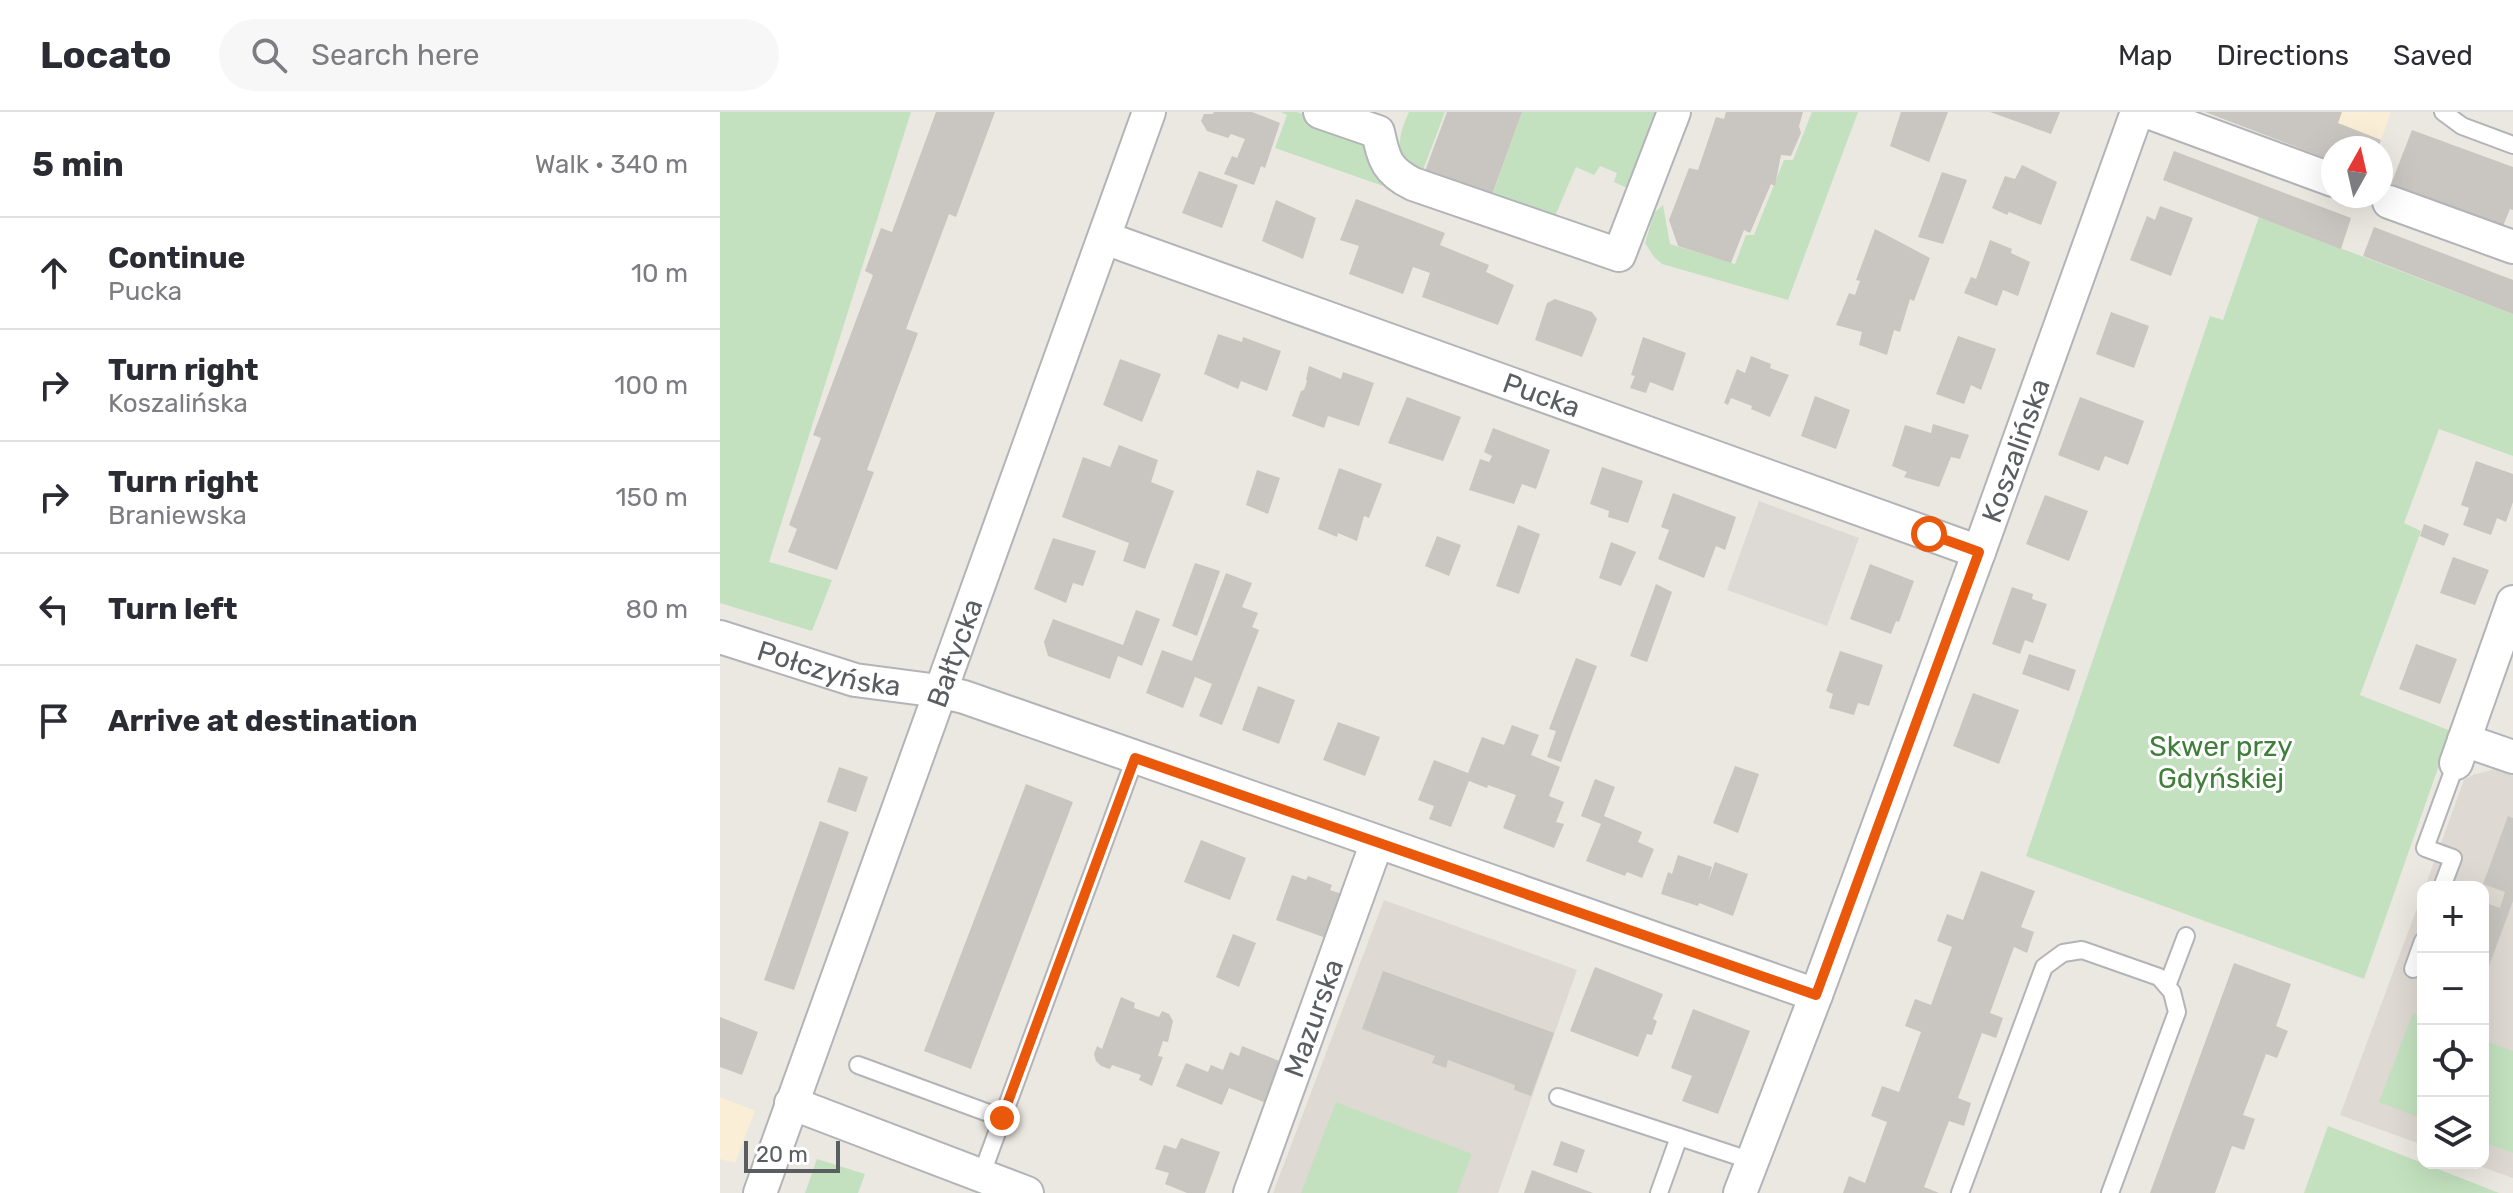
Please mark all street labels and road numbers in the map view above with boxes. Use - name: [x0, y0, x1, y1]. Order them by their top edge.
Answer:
- street label: Pucka: [1498, 366, 1585, 424]
- street label: Koszalińska: [1974, 374, 2056, 527]
- street label: Bałtycka: [920, 594, 989, 712]
- street label: Połczyńska: [753, 633, 903, 702]
- street label: Mazurska: [1277, 954, 1350, 1082]

